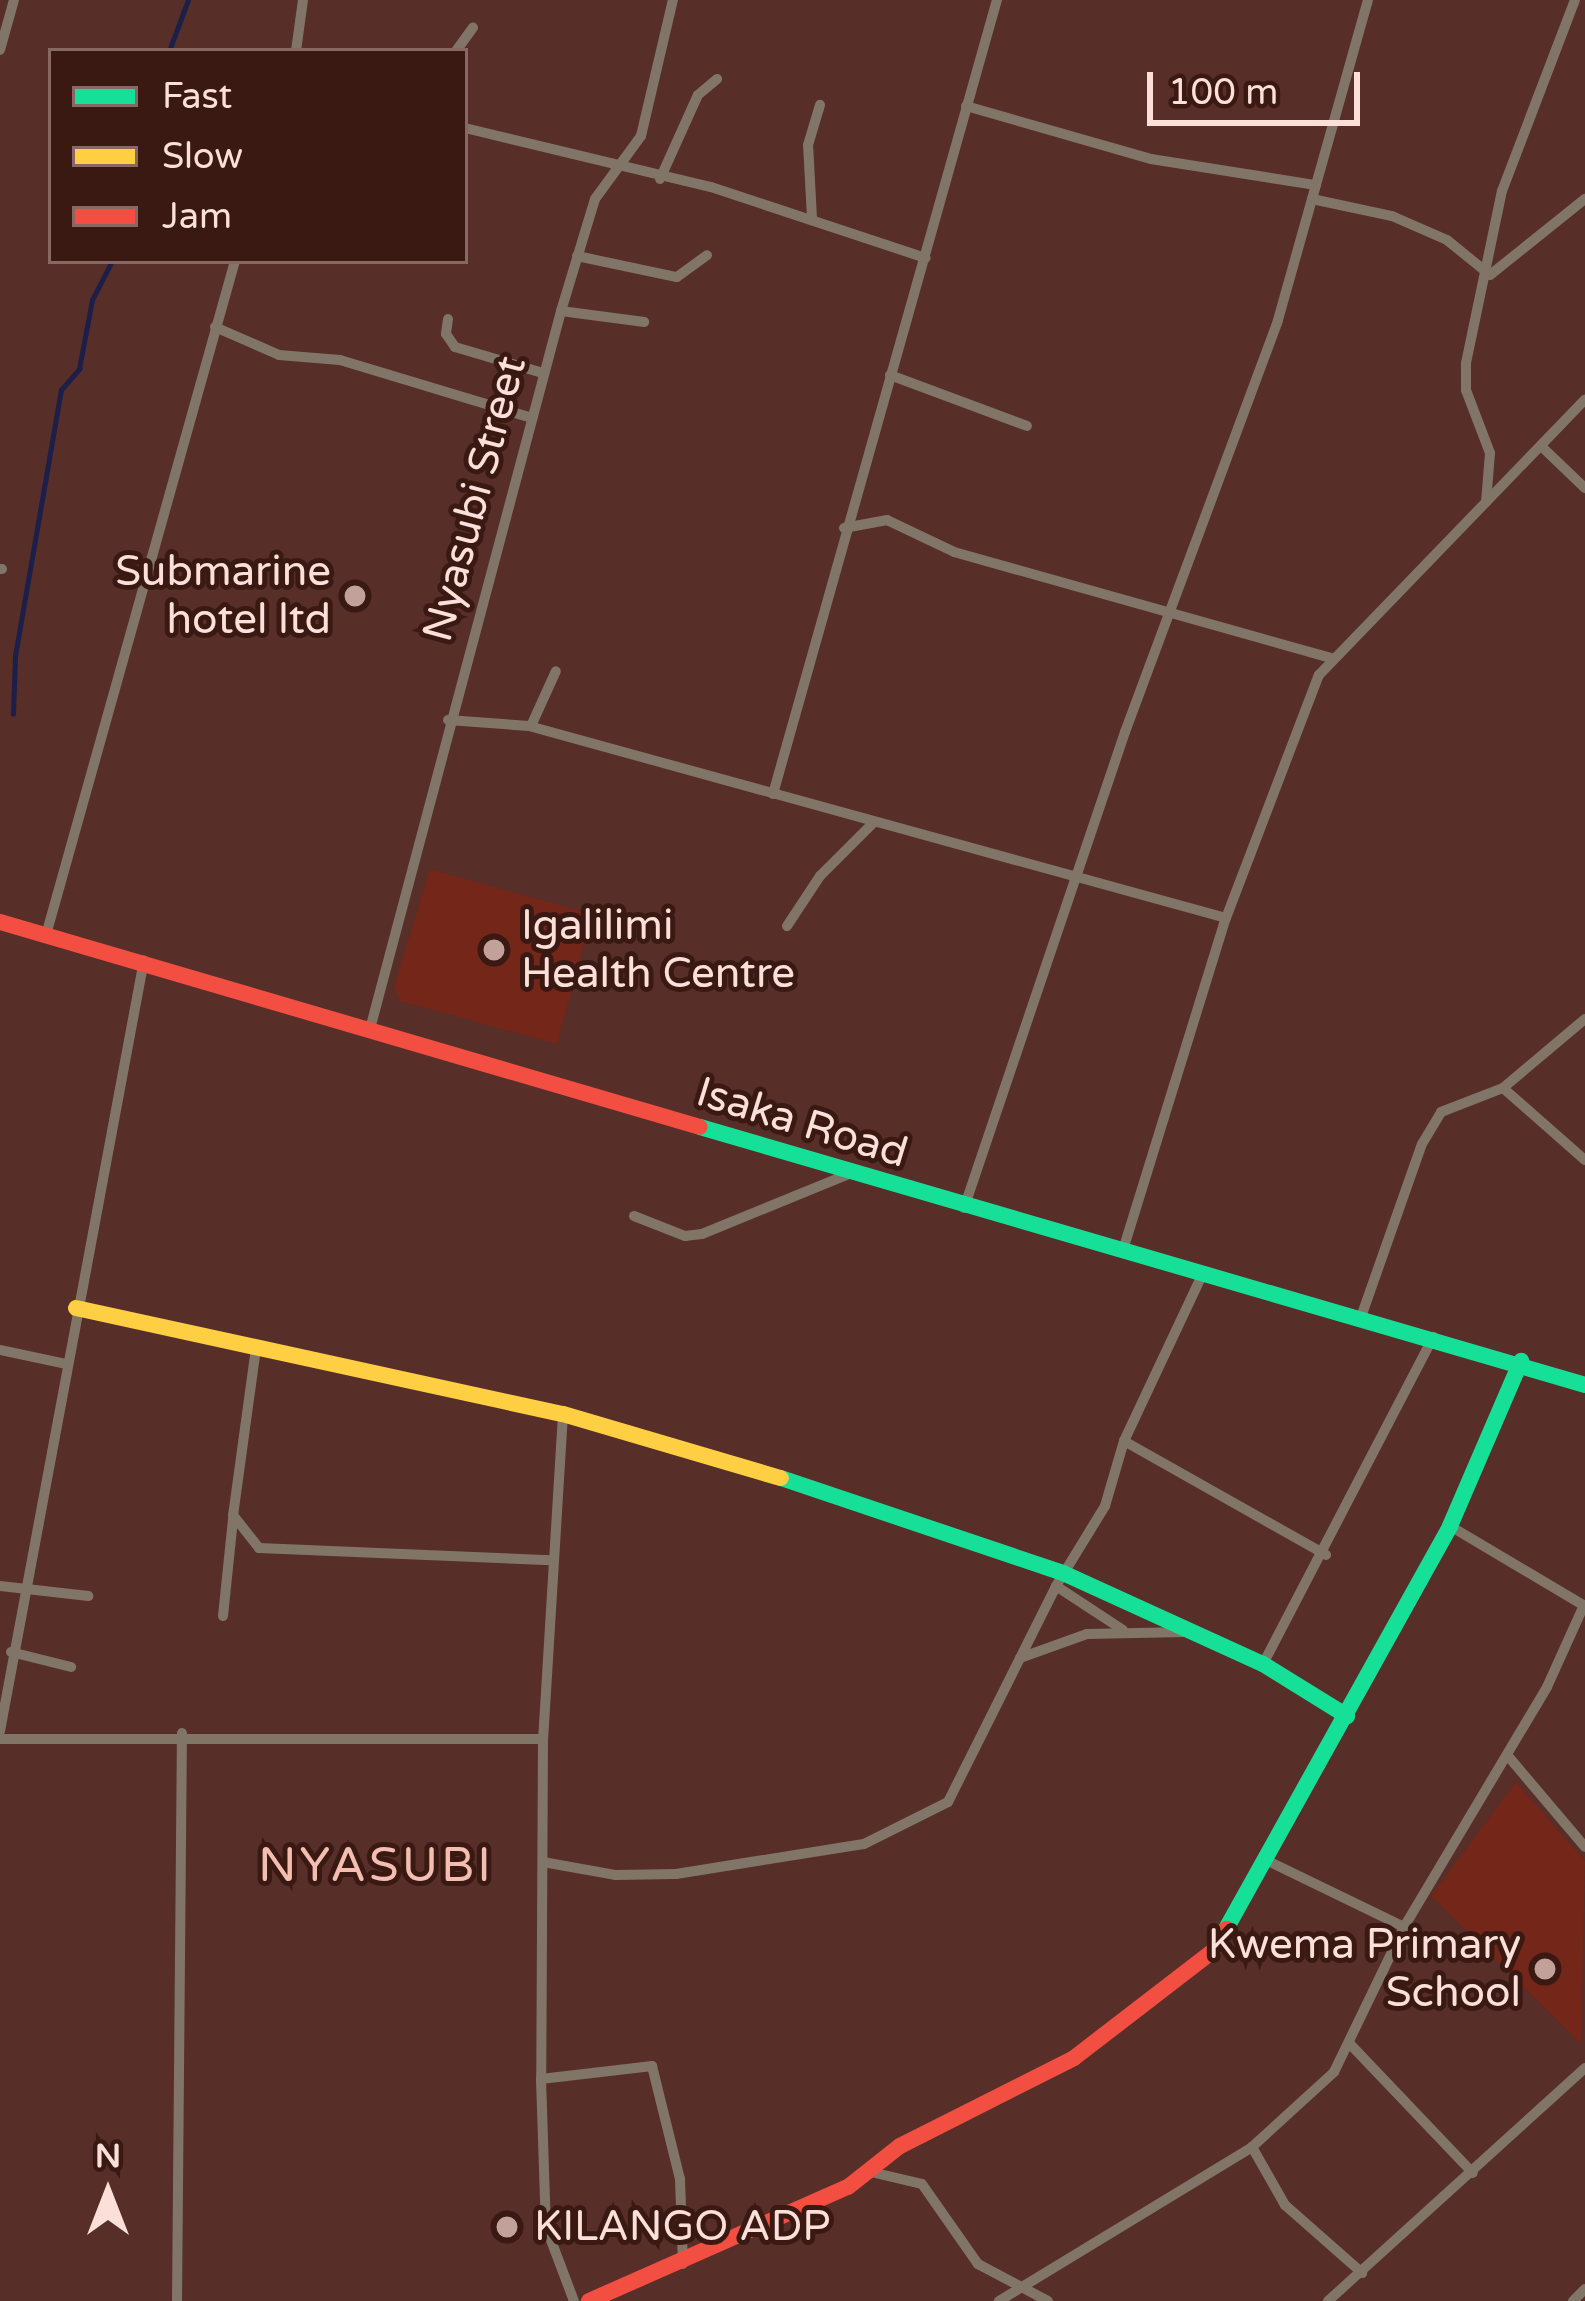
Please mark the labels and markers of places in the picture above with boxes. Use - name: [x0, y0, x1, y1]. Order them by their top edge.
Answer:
- place label: Submarine hotel ltd: [115, 547, 331, 646]
- marker: Submarine hotel ltd: [342, 583, 368, 609]
- place label: Igalilimi Health Centre: [521, 901, 795, 1000]
- marker: Igalilimi Health Centre: [478, 934, 510, 966]
- place label: Kwema Primary School: [1208, 1920, 1521, 2018]
- marker: Kwema Primary School: [1532, 1956, 1558, 1982]
- place label: KILANGO ADP: [534, 2202, 830, 2252]
- marker: KILANGO ADP: [491, 2211, 523, 2243]

